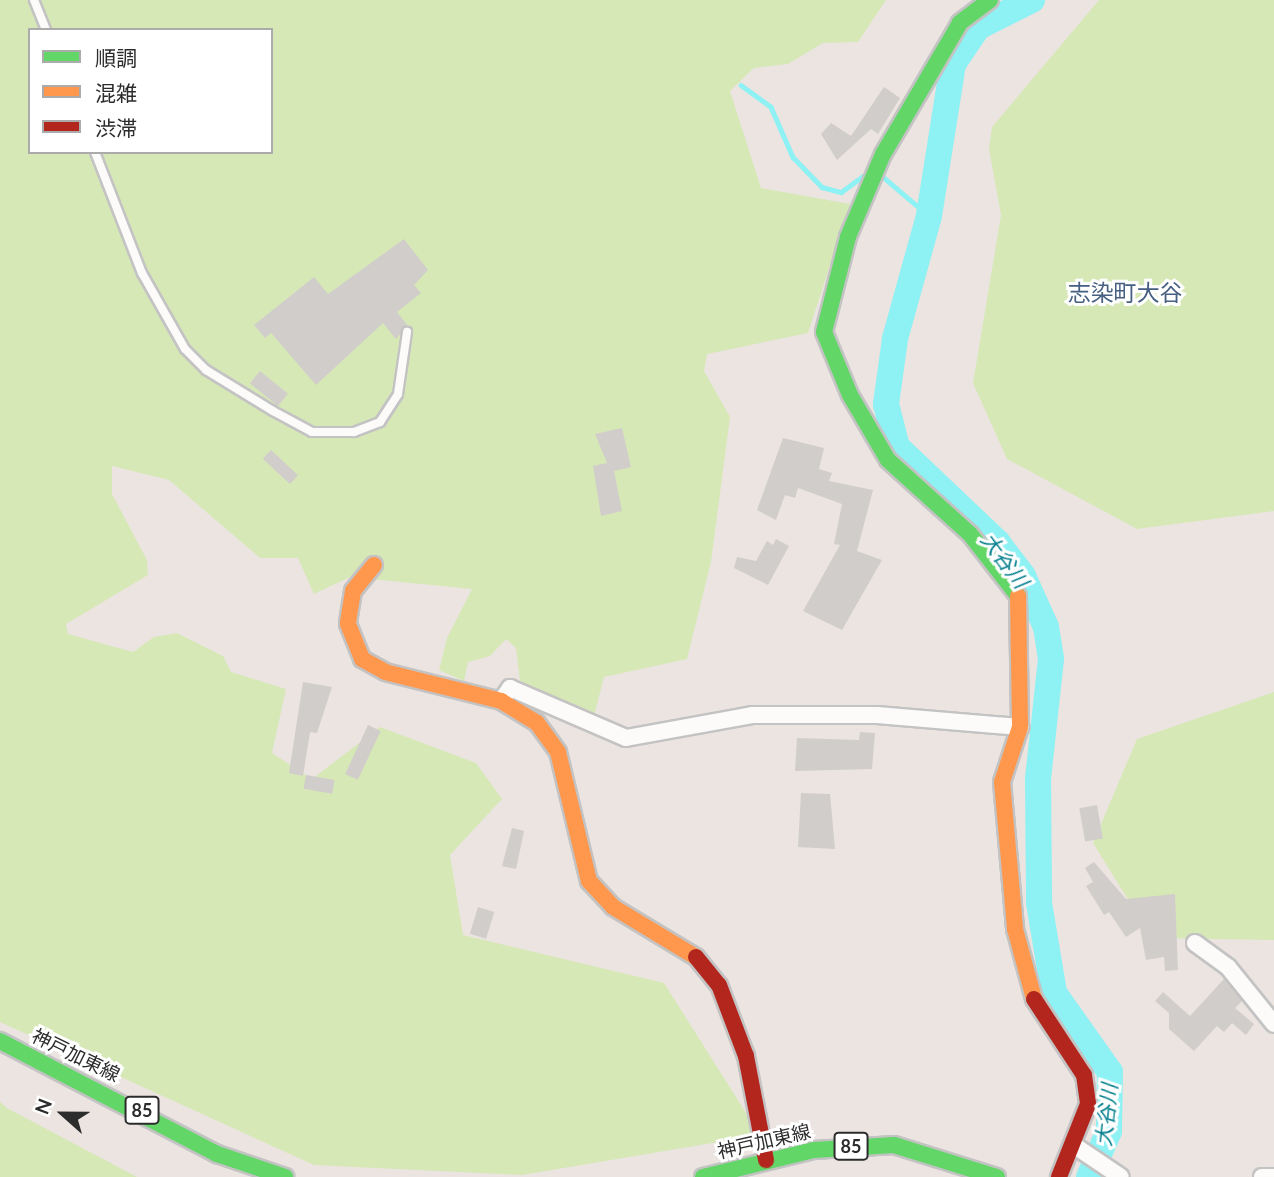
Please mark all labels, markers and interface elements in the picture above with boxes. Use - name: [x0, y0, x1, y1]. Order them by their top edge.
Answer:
- legend: [28, 28, 273, 154]
- text: 順調: [95, 45, 137, 70]
- text: 混雑: [95, 80, 137, 105]
- text: 渋滞: [95, 115, 137, 140]
- district label: 志染町大谷: [1068, 278, 1182, 306]
- water label: 大谷川: [976, 527, 1034, 593]
- street label: 神戸加東線: [28, 1024, 124, 1086]
- north arrow: [28, 1079, 98, 1149]
- water label: 大谷川: [1090, 1082, 1122, 1148]
- text: N: [30, 1095, 56, 1117]
- road number: 85: [124, 1096, 160, 1125]
- street label: 神戸加東線: [715, 1119, 813, 1163]
- road number: 85: [834, 1132, 868, 1161]

